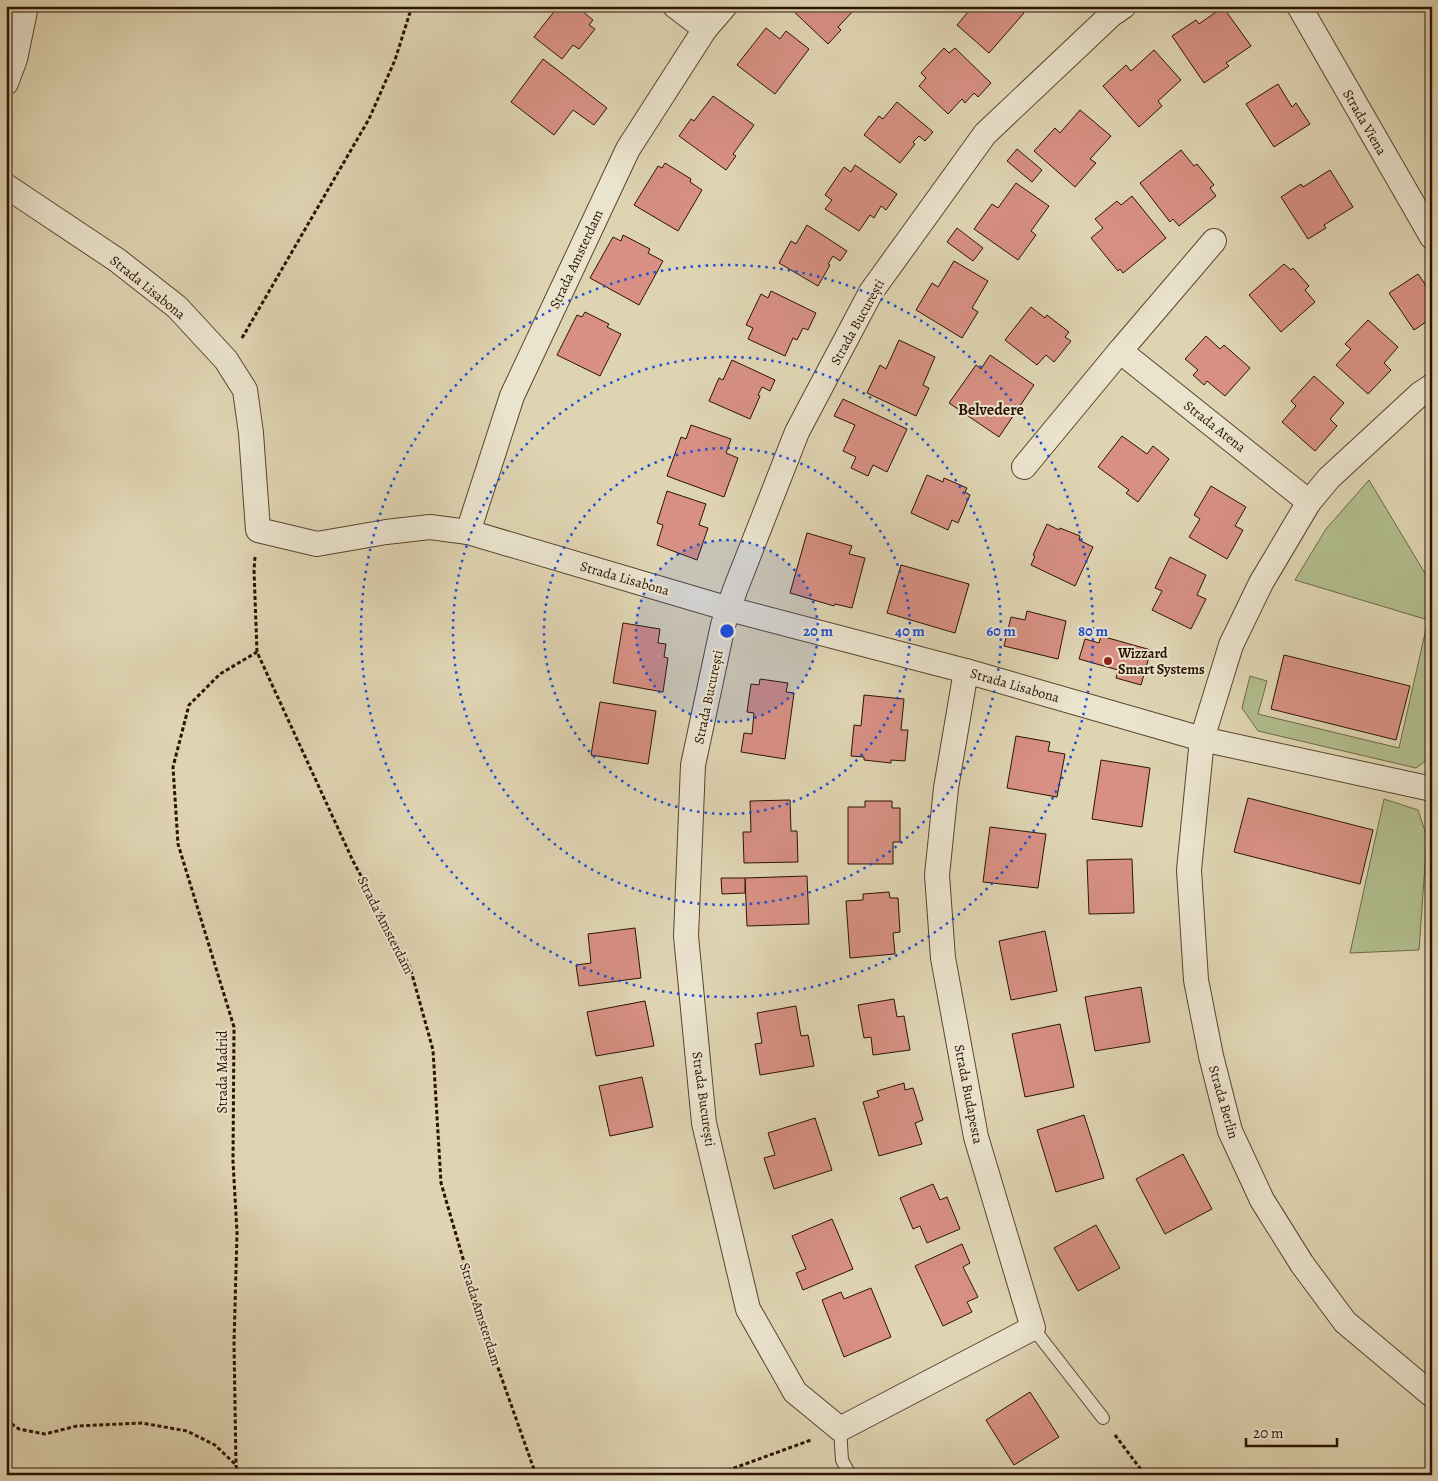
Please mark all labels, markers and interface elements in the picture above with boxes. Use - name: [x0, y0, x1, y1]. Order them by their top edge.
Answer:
- street label: Strada Viena: [1338, 86, 1391, 159]
- street label: Strada Amsterdam: [545, 206, 608, 312]
- street label: Strada Lisabona: [106, 251, 190, 324]
- street label: Strada București: [826, 276, 889, 369]
- street label: Strada Atena: [1180, 396, 1250, 457]
- district label: Belvedere: [958, 399, 1024, 421]
- street label: Strada Lisabona: [578, 557, 672, 600]
- text: 20 m: [803, 621, 833, 641]
- text: 40 m: [895, 621, 925, 641]
- text: 60 m: [986, 621, 1016, 641]
- text: 80 m: [1078, 621, 1108, 641]
- centre of rings: [718, 622, 736, 640]
- place label: Wizzard Smart Systems: [1117, 644, 1205, 679]
- street label: Strada București: [689, 648, 728, 746]
- marker: Wizzard Smart Systems: [1102, 655, 1114, 667]
- street label: Strada Lisabona: [968, 664, 1062, 707]
- street label: Strada Amsterdam: [353, 873, 419, 978]
- street label: Strada Madrid: [213, 1030, 232, 1114]
- street label: Strada Budapesta: [950, 1043, 988, 1146]
- street label: Strada București: [687, 1050, 720, 1148]
- street label: Strada Berlin: [1204, 1063, 1243, 1141]
- street label: Strada Amsterdam: [455, 1260, 506, 1369]
- scale bar: [1246, 1416, 1337, 1448]
- text: 20 m: [1253, 1423, 1284, 1443]

